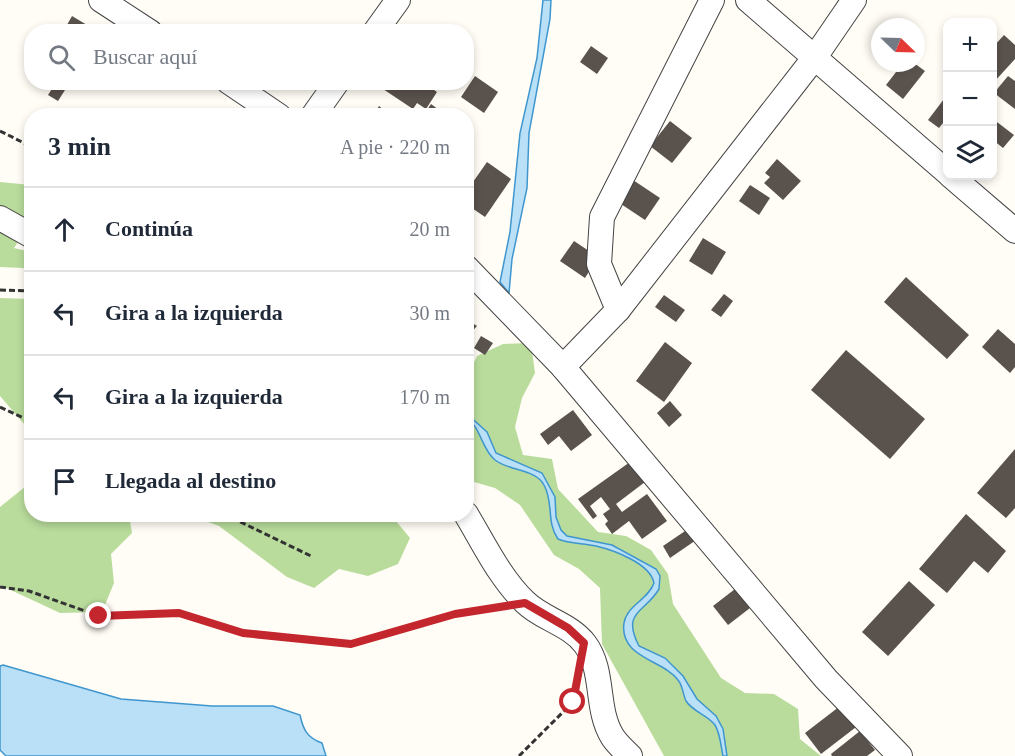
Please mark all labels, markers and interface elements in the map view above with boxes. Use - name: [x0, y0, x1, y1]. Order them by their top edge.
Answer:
- north arrow: [871, 18, 925, 72]
- map controls: [943, 18, 997, 180]
- button: +: [943, 18, 997, 72]
- search box: [24, 24, 474, 90]
- icon: search: [45, 41, 78, 74]
- text: Buscar aquí: [93, 44, 197, 69]
- button: −: [943, 72, 997, 126]
- button: layers: [943, 126, 997, 180]
- text: 3 min: [48, 132, 111, 161]
- text: A pie · 220 m: [340, 136, 450, 158]
- icon: ahead: [48, 213, 81, 246]
- text: Continúa: [105, 216, 193, 241]
- text: 20 m: [409, 218, 450, 240]
- icon: left: [48, 297, 81, 330]
- text: Gira a la izquierda: [105, 300, 283, 325]
- text: 30 m: [409, 302, 450, 324]
- icon: left: [48, 381, 81, 414]
- text: Gira a la izquierda: [105, 384, 283, 409]
- text: 170 m: [399, 386, 450, 408]
- icon: arrive: [48, 465, 81, 498]
- text: Llegada al destino: [105, 468, 276, 493]
- route end: [85, 602, 111, 628]
- route start: [559, 688, 585, 714]

